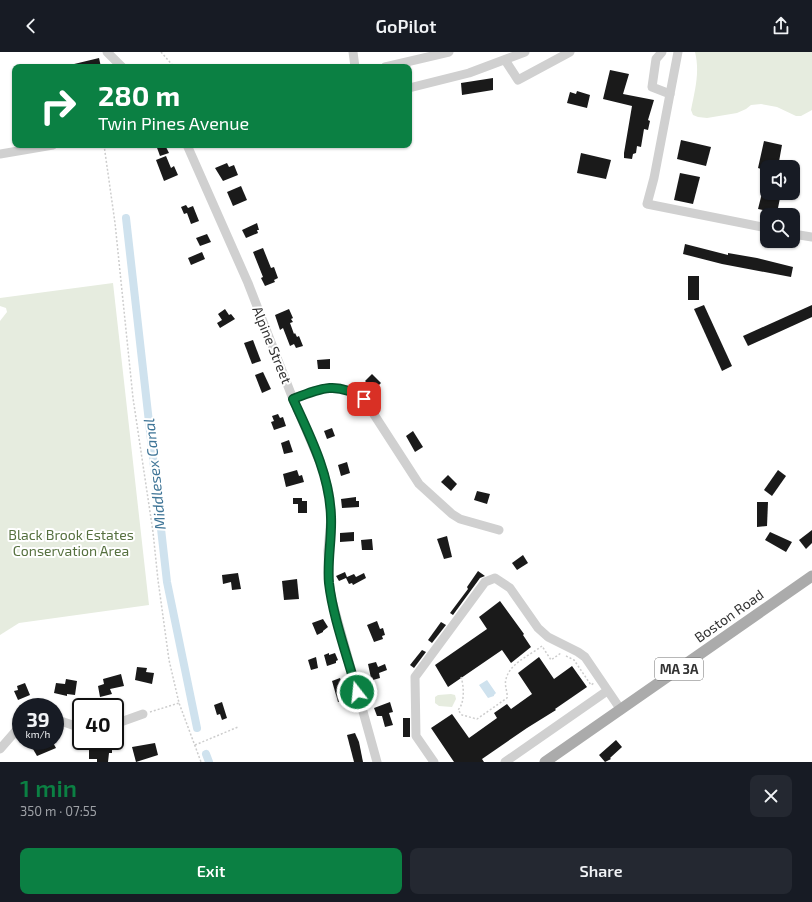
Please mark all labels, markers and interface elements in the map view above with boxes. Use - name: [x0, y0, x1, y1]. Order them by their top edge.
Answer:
- icon: back: [20, 15, 42, 37]
- text: GoPilot: [376, 15, 436, 37]
- icon: share: [770, 15, 792, 37]
- text: 280 m: [98, 78, 180, 112]
- icon: right: [32, 80, 84, 132]
- text: Twin Pines Avenue: [98, 112, 249, 134]
- map controls: [760, 160, 800, 248]
- button: sound: [760, 160, 800, 200]
- button: search: [760, 208, 800, 248]
- street label: Alpine Street: [249, 304, 296, 386]
- pin: [347, 382, 381, 416]
- icon: arrive: [353, 388, 375, 410]
- water label: Middlesex Canal: [139, 417, 169, 531]
- park label: Black Brook Estates Conservation Area: [8, 526, 134, 559]
- street label: Boston Road: [691, 586, 767, 646]
- road number: MA 3A: [655, 658, 703, 680]
- position arrow: [336, 671, 378, 713]
- speed limit sign: 40: [72, 698, 124, 750]
- text: 39: [26, 707, 50, 731]
- text: km/h: [26, 728, 50, 740]
- text: 1 min: [20, 773, 77, 802]
- button: close: [750, 775, 792, 817]
- text: 350 m · 07:55: [20, 803, 97, 819]
- button: Exit: [20, 848, 402, 894]
- button: Share: [410, 848, 792, 894]

